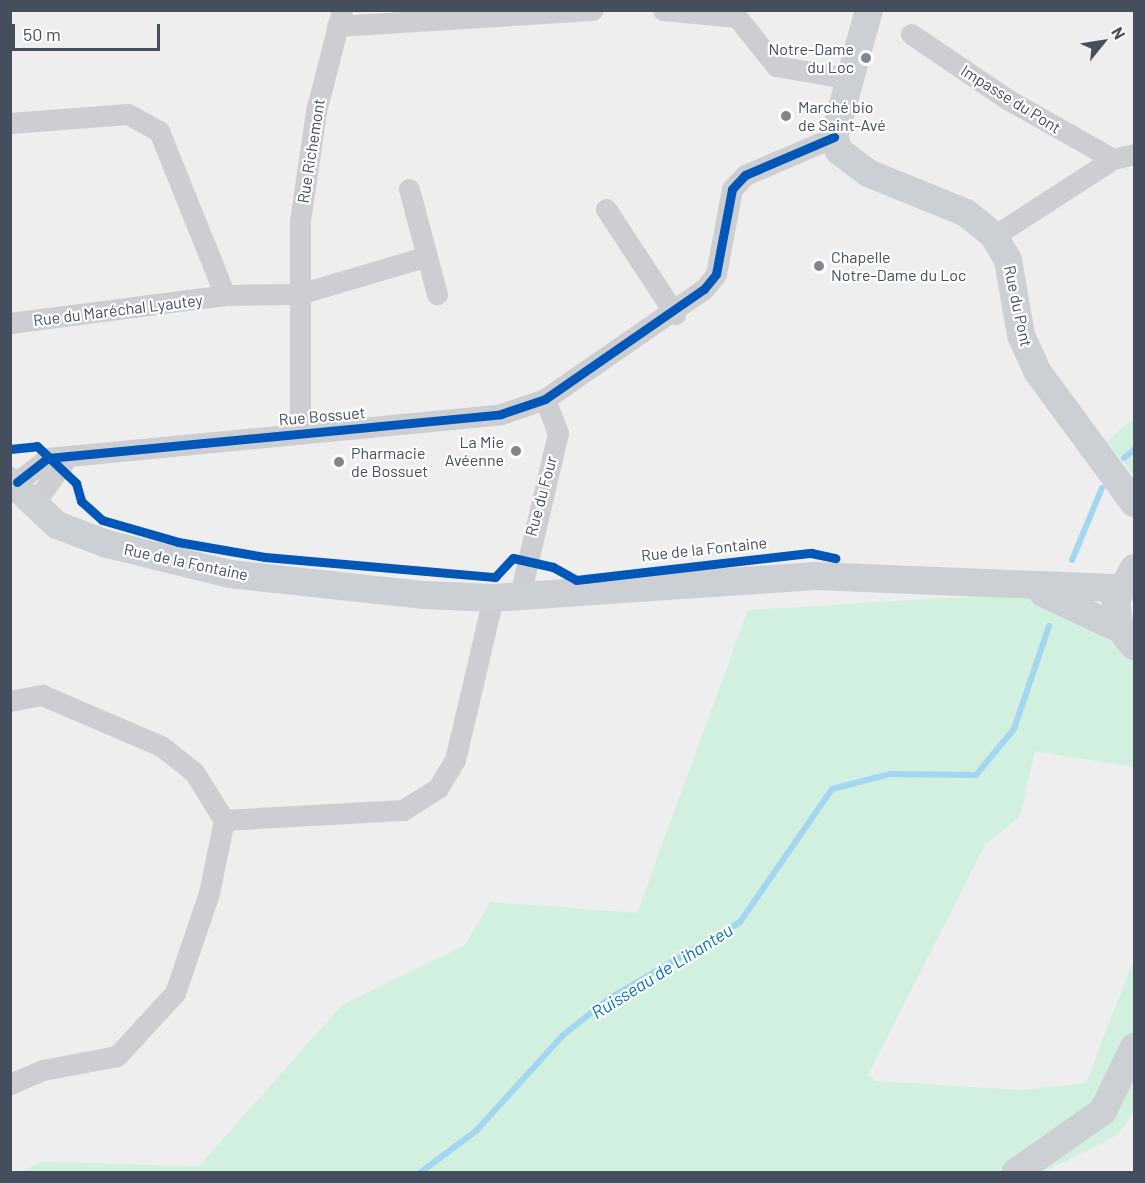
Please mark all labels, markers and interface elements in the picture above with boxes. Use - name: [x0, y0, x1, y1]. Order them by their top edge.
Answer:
- scale bar: [15, 12, 164, 50]
- north arrow: [1073, 12, 1133, 72]
- text: 50 m: [23, 23, 61, 45]
- text: N: [1108, 23, 1130, 42]
- place label: Notre-Dame du Loc: [769, 39, 854, 77]
- marker: Notre-Dame du Loc: [859, 51, 873, 65]
- street label: Impasse du Pont: [958, 61, 1064, 137]
- street label: Rue Richemont: [293, 97, 329, 205]
- place label: Marché bio de Saint-Avé: [798, 97, 886, 135]
- marker: Marché bio de Saint-Avé: [779, 109, 793, 123]
- place label: Chapelle Notre-Dame du Loc: [831, 247, 966, 285]
- marker: Chapelle Notre-Dame du Loc: [812, 259, 826, 273]
- street label: Rue du Pont: [1000, 263, 1036, 349]
- street label: Rue du Maréchal Lyautey: [32, 290, 204, 330]
- street label: Rue Bossuet: [278, 403, 366, 429]
- place label: La Mie Avéenne: [445, 432, 504, 470]
- place label: Pharmacie de Bossuet: [351, 443, 428, 481]
- marker: La Mie Avéenne: [509, 444, 523, 458]
- street label: Rue du Four: [521, 454, 561, 538]
- marker: Pharmacie de Bossuet: [332, 455, 346, 469]
- street label: Rue de la Fontaine: [640, 533, 768, 565]
- street label: Rue de la Fontaine: [122, 539, 250, 585]
- water label: Ruisseau de Lihanteu: [587, 919, 737, 1023]

